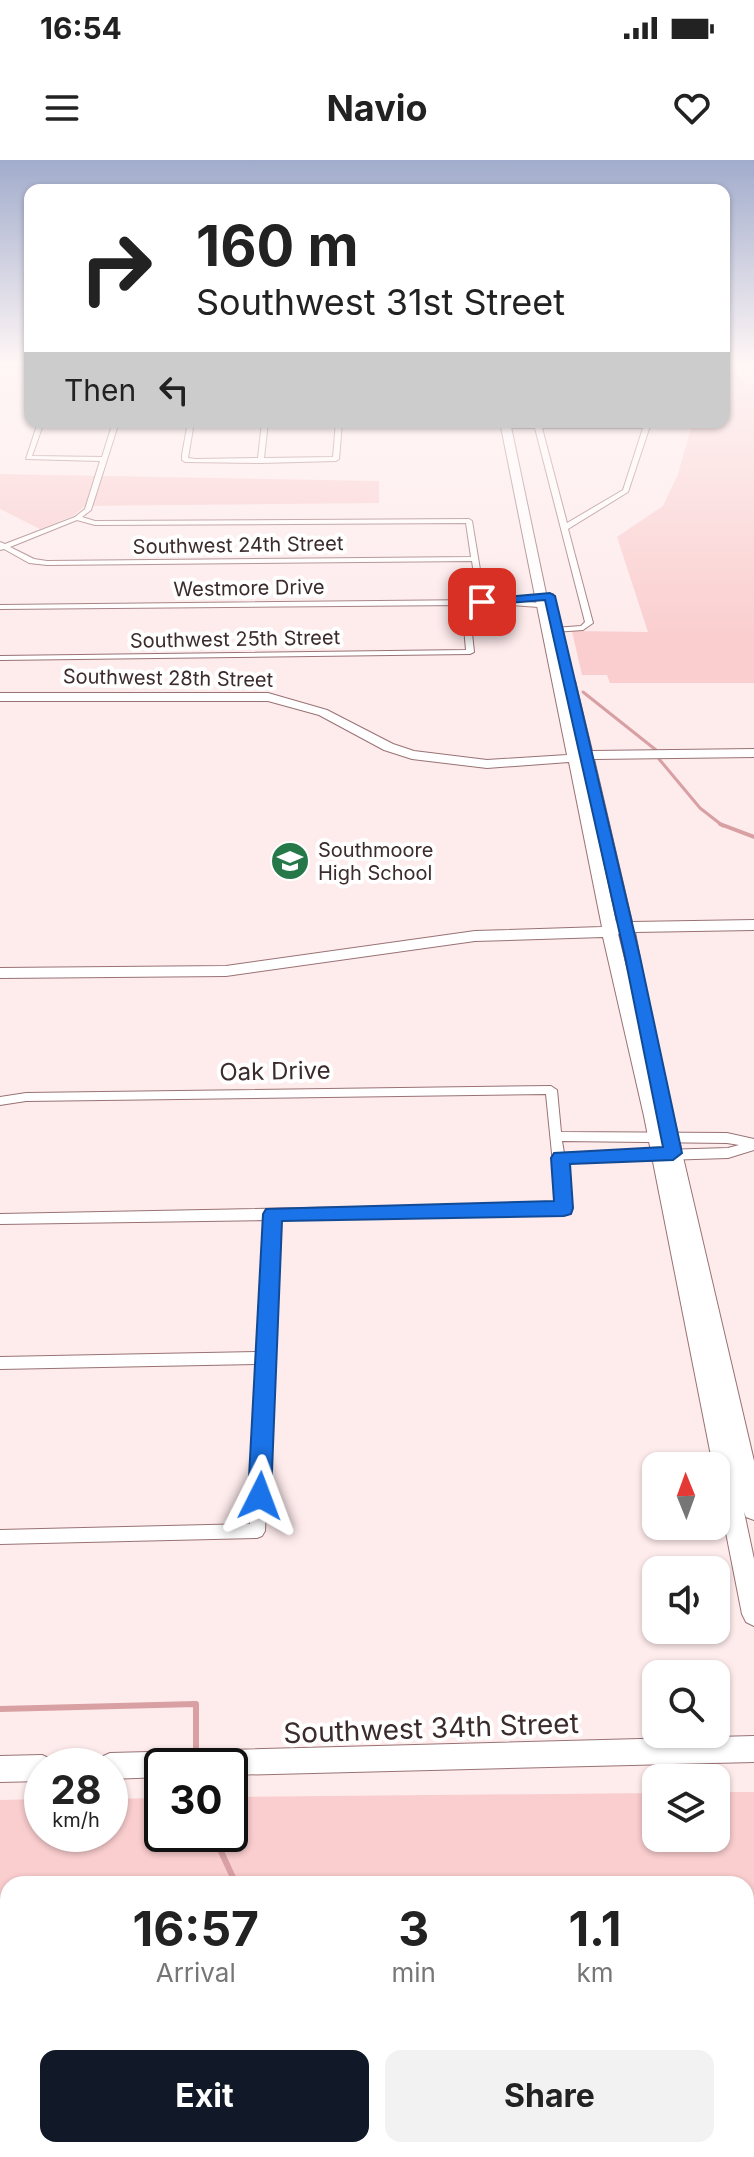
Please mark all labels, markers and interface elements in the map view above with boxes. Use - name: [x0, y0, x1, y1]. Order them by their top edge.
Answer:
- text: 16:54: [40, 10, 122, 46]
- icon: menu: [40, 86, 84, 130]
- text: Navio: [326, 86, 428, 130]
- icon: heart: [670, 86, 714, 130]
- text: 160 m: [196, 212, 359, 280]
- icon: right: [64, 216, 168, 320]
- text: Southwest 31st Street: [196, 280, 565, 324]
- icon: left: [152, 368, 196, 412]
- text: Then: [64, 372, 136, 408]
- street label: Southwest 24th Street: [132, 531, 344, 559]
- pin: [448, 568, 516, 636]
- street label: Westmore Drive: [173, 575, 325, 601]
- icon: arrive: [460, 580, 504, 624]
- street label: Southwest 25th Street: [130, 625, 341, 653]
- street label: Southwest 28th Street: [63, 664, 274, 692]
- place label: Southmoore High School: [318, 838, 433, 885]
- school or university icon: Southmoore High School: [269, 840, 311, 882]
- street label: Oak Drive: [219, 1056, 331, 1086]
- north arrow: [642, 1452, 730, 1540]
- map controls: [642, 1452, 730, 1852]
- position arrow: [218, 1454, 302, 1538]
- button: sound: [642, 1556, 730, 1644]
- button: search: [642, 1660, 730, 1748]
- street label: Southwest 34th Street: [283, 1706, 579, 1750]
- speed limit sign: 30: [144, 1748, 248, 1852]
- button: layers: [642, 1764, 730, 1852]
- text: 28: [50, 1765, 102, 1814]
- text: km/h: [52, 1808, 100, 1832]
- text: 16:57: [132, 1899, 259, 1958]
- text: 3: [398, 1899, 429, 1958]
- text: 1.1: [568, 1899, 621, 1958]
- text: Arrival: [156, 1957, 236, 1988]
- text: min: [391, 1957, 436, 1988]
- text: km: [576, 1957, 613, 1988]
- button: Exit: [40, 2050, 369, 2142]
- button: Share: [385, 2050, 714, 2142]

